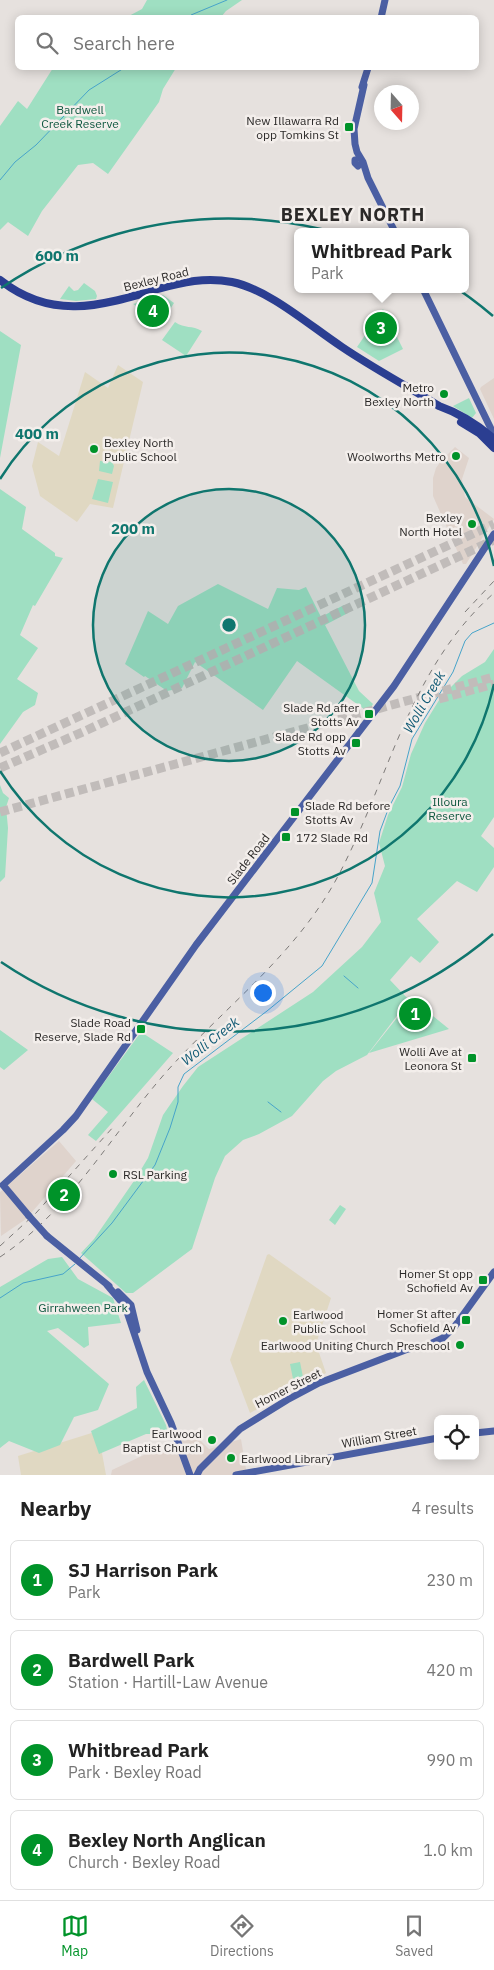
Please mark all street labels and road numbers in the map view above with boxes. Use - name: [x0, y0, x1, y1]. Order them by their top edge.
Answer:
- street label: Bexley Road: [122, 264, 190, 294]
- street label: Slade Road: [223, 830, 273, 888]
- street label: Homer Street: [252, 1365, 324, 1411]
- street label: William Street: [340, 1423, 418, 1451]

